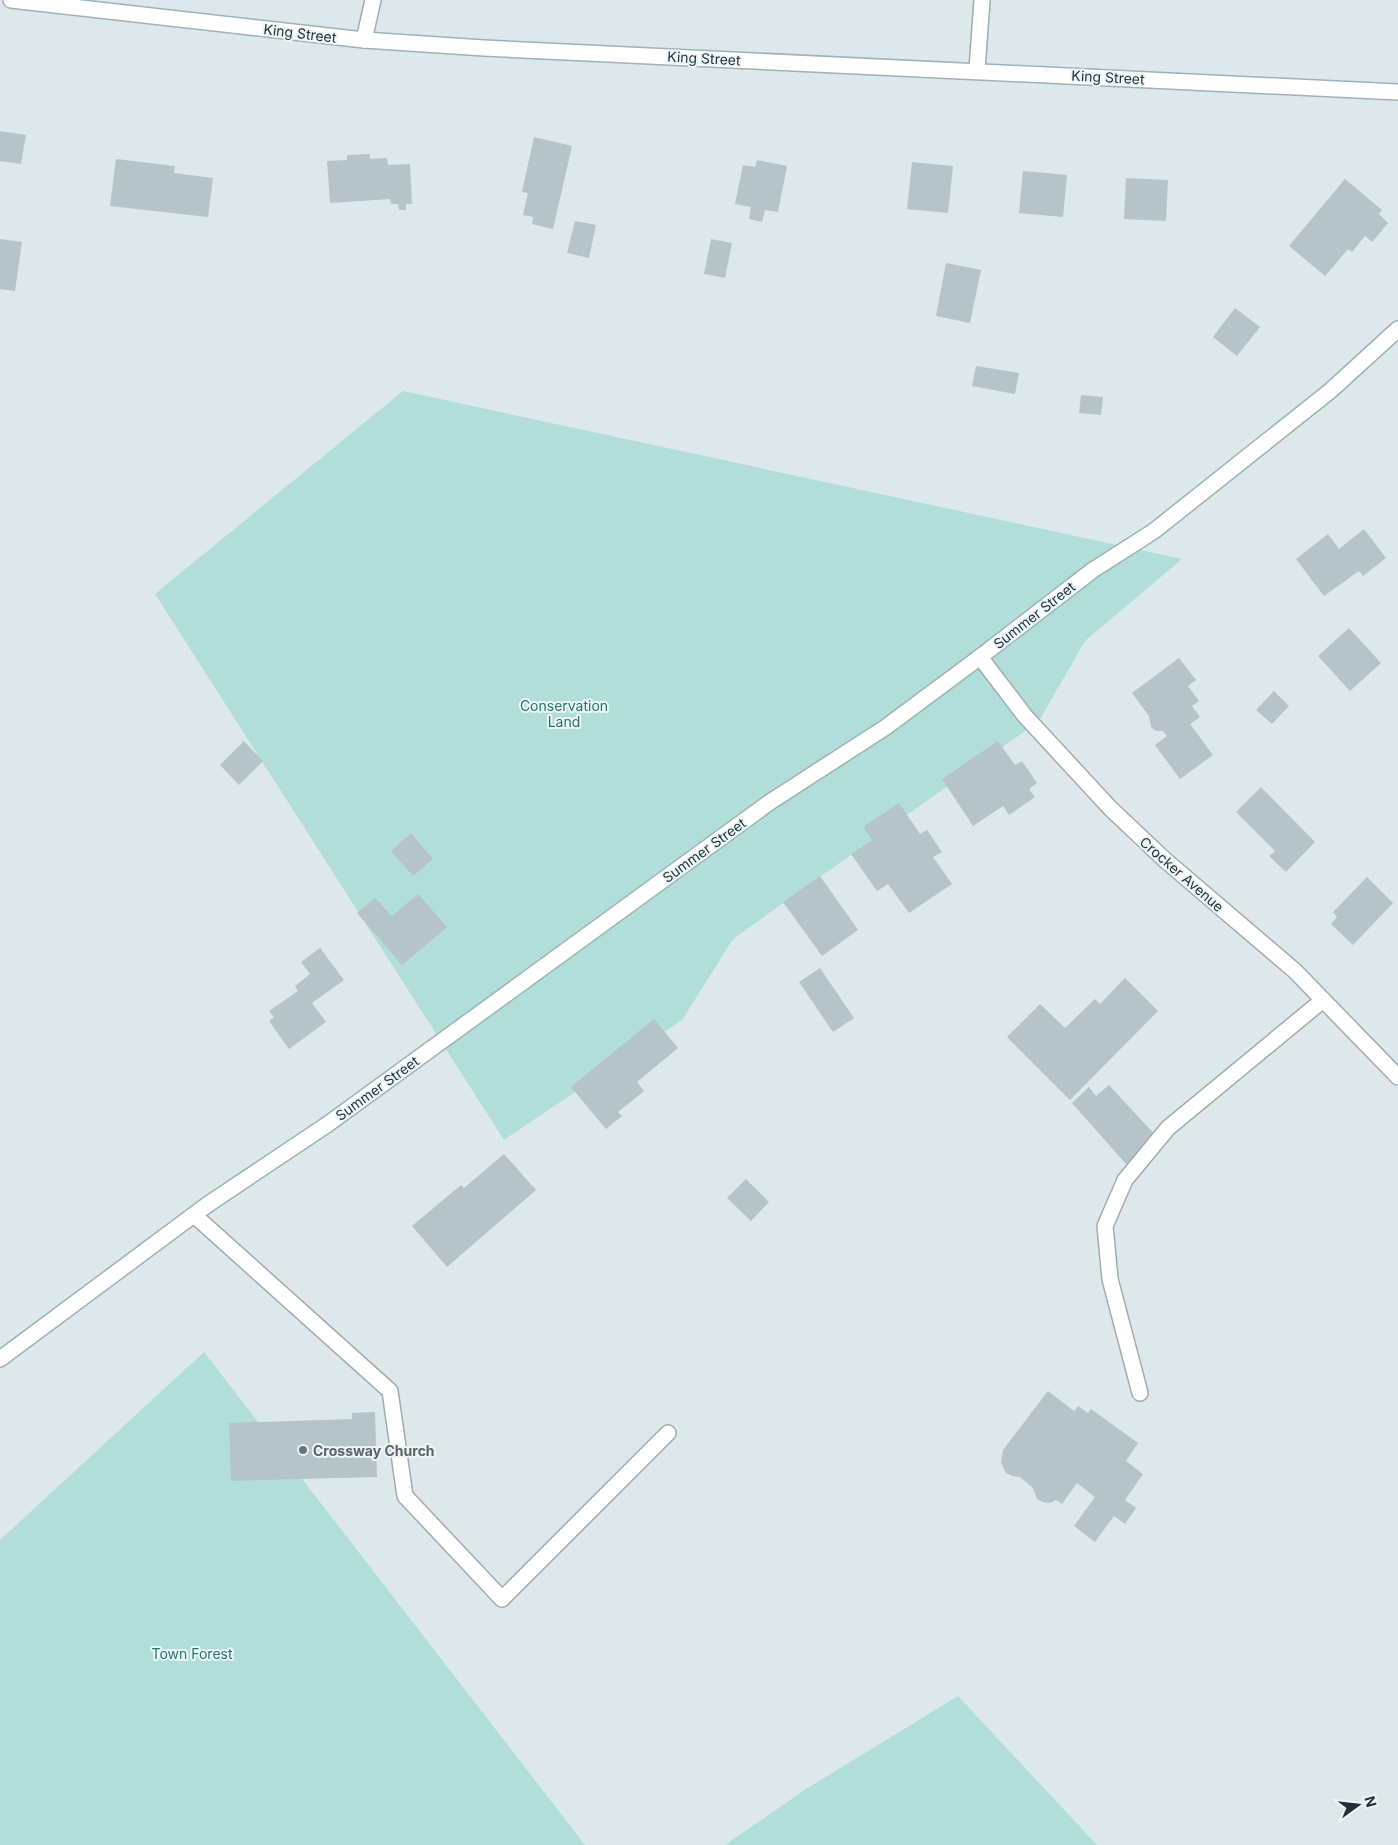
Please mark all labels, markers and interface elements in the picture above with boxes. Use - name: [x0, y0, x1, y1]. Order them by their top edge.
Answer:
- street label: King Street: [263, 20, 338, 46]
- street label: King Street: [667, 48, 741, 68]
- street label: King Street: [1071, 67, 1145, 87]
- street label: Summer Street: [990, 578, 1078, 652]
- park label: Conservation Land: [520, 697, 608, 730]
- street label: Summer Street: [659, 814, 749, 886]
- street label: Crocker Avenue: [1137, 833, 1227, 915]
- street label: Summer Street: [332, 1052, 422, 1124]
- place label: Crossway Church: [313, 1442, 435, 1459]
- marker: Crossway Church: [297, 1444, 309, 1456]
- park label: Town Forest: [151, 1645, 233, 1662]
- north arrow: [1333, 1780, 1383, 1830]
- text: N: [1361, 1794, 1381, 1809]

